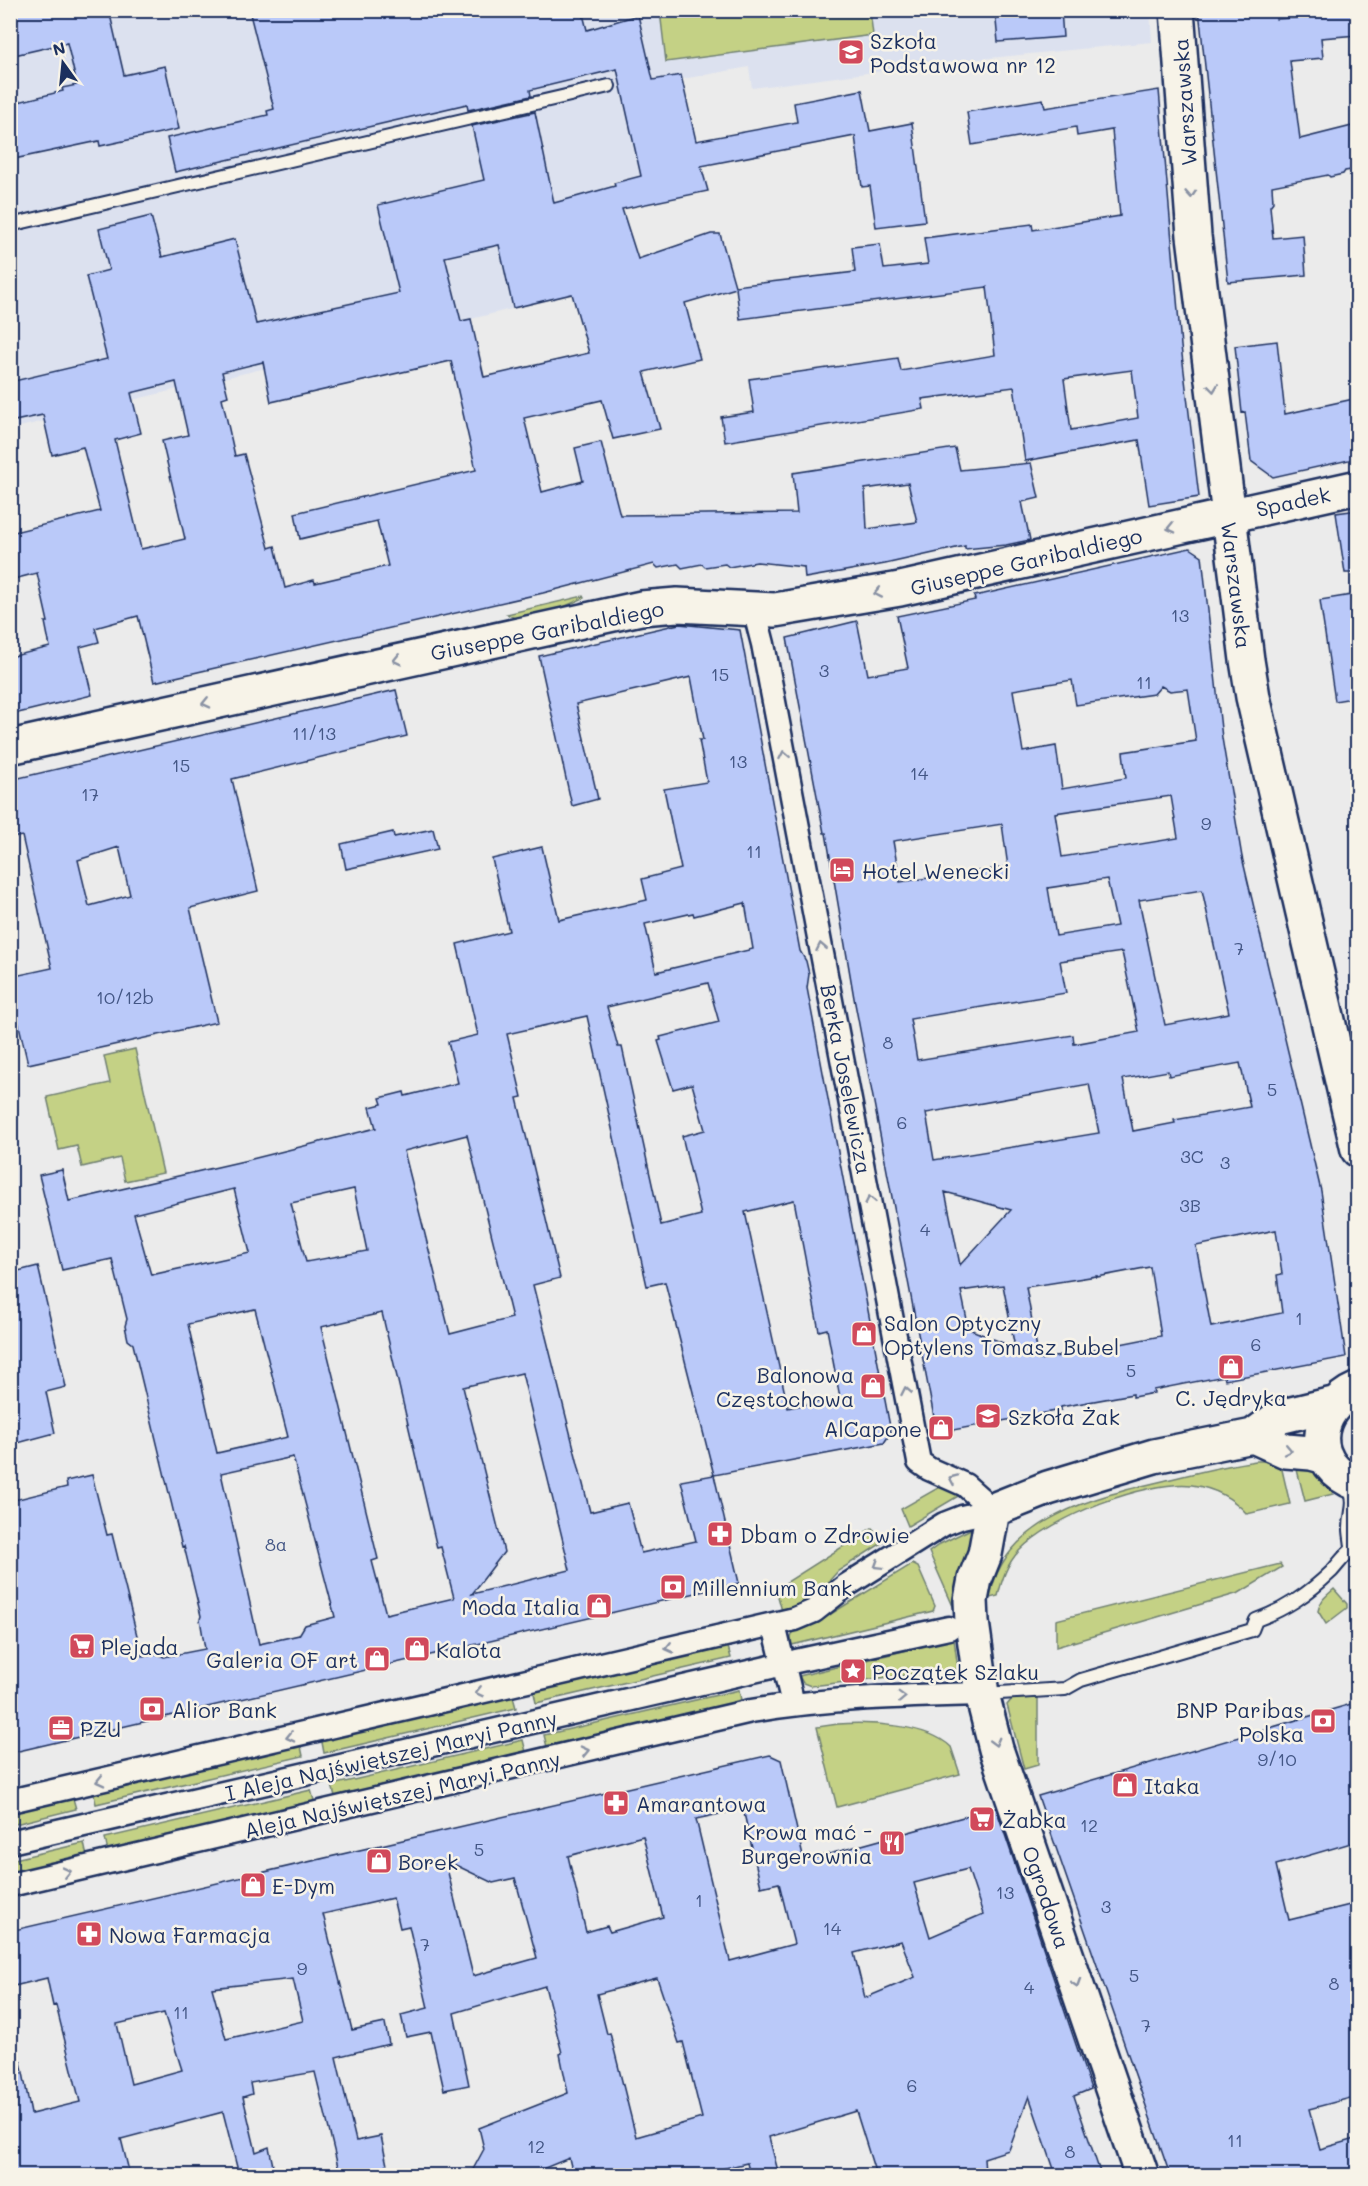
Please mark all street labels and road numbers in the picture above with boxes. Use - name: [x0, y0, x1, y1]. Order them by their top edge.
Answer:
- street label: Warszawska: [1166, 37, 1202, 167]
- street label: Spadek: [1253, 480, 1333, 522]
- street label: Warszawska: [1216, 520, 1258, 650]
- street label: Giuseppe Garibaldiego: [907, 521, 1145, 601]
- street label: Giuseppe Garibaldiego: [428, 594, 666, 666]
- street label: Berka Joselewicza: [815, 982, 879, 1176]
- street label: I Aleja Najświętszej Maryi Panny: [223, 1705, 559, 1805]
- street label: Aleja Najświętszej Maryi Panny: [241, 1745, 563, 1843]
- street label: Ogrodowa: [1017, 1842, 1077, 1952]

